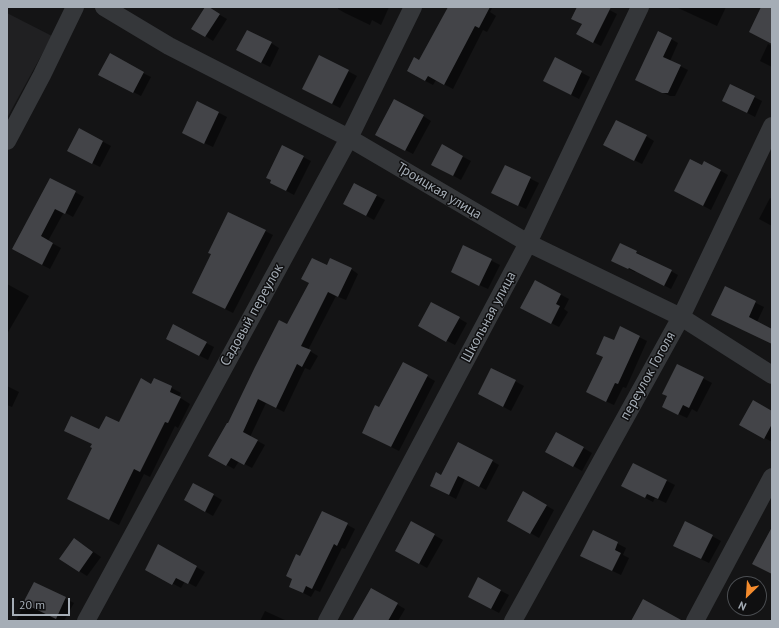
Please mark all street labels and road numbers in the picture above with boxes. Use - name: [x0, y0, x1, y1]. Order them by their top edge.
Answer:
- street label: Троицкая улица: [393, 159, 485, 223]
- street label: Садовый переулок: [217, 261, 287, 369]
- street label: Школьная улица: [458, 269, 520, 365]
- street label: переулок Гоголя: [617, 329, 679, 423]

